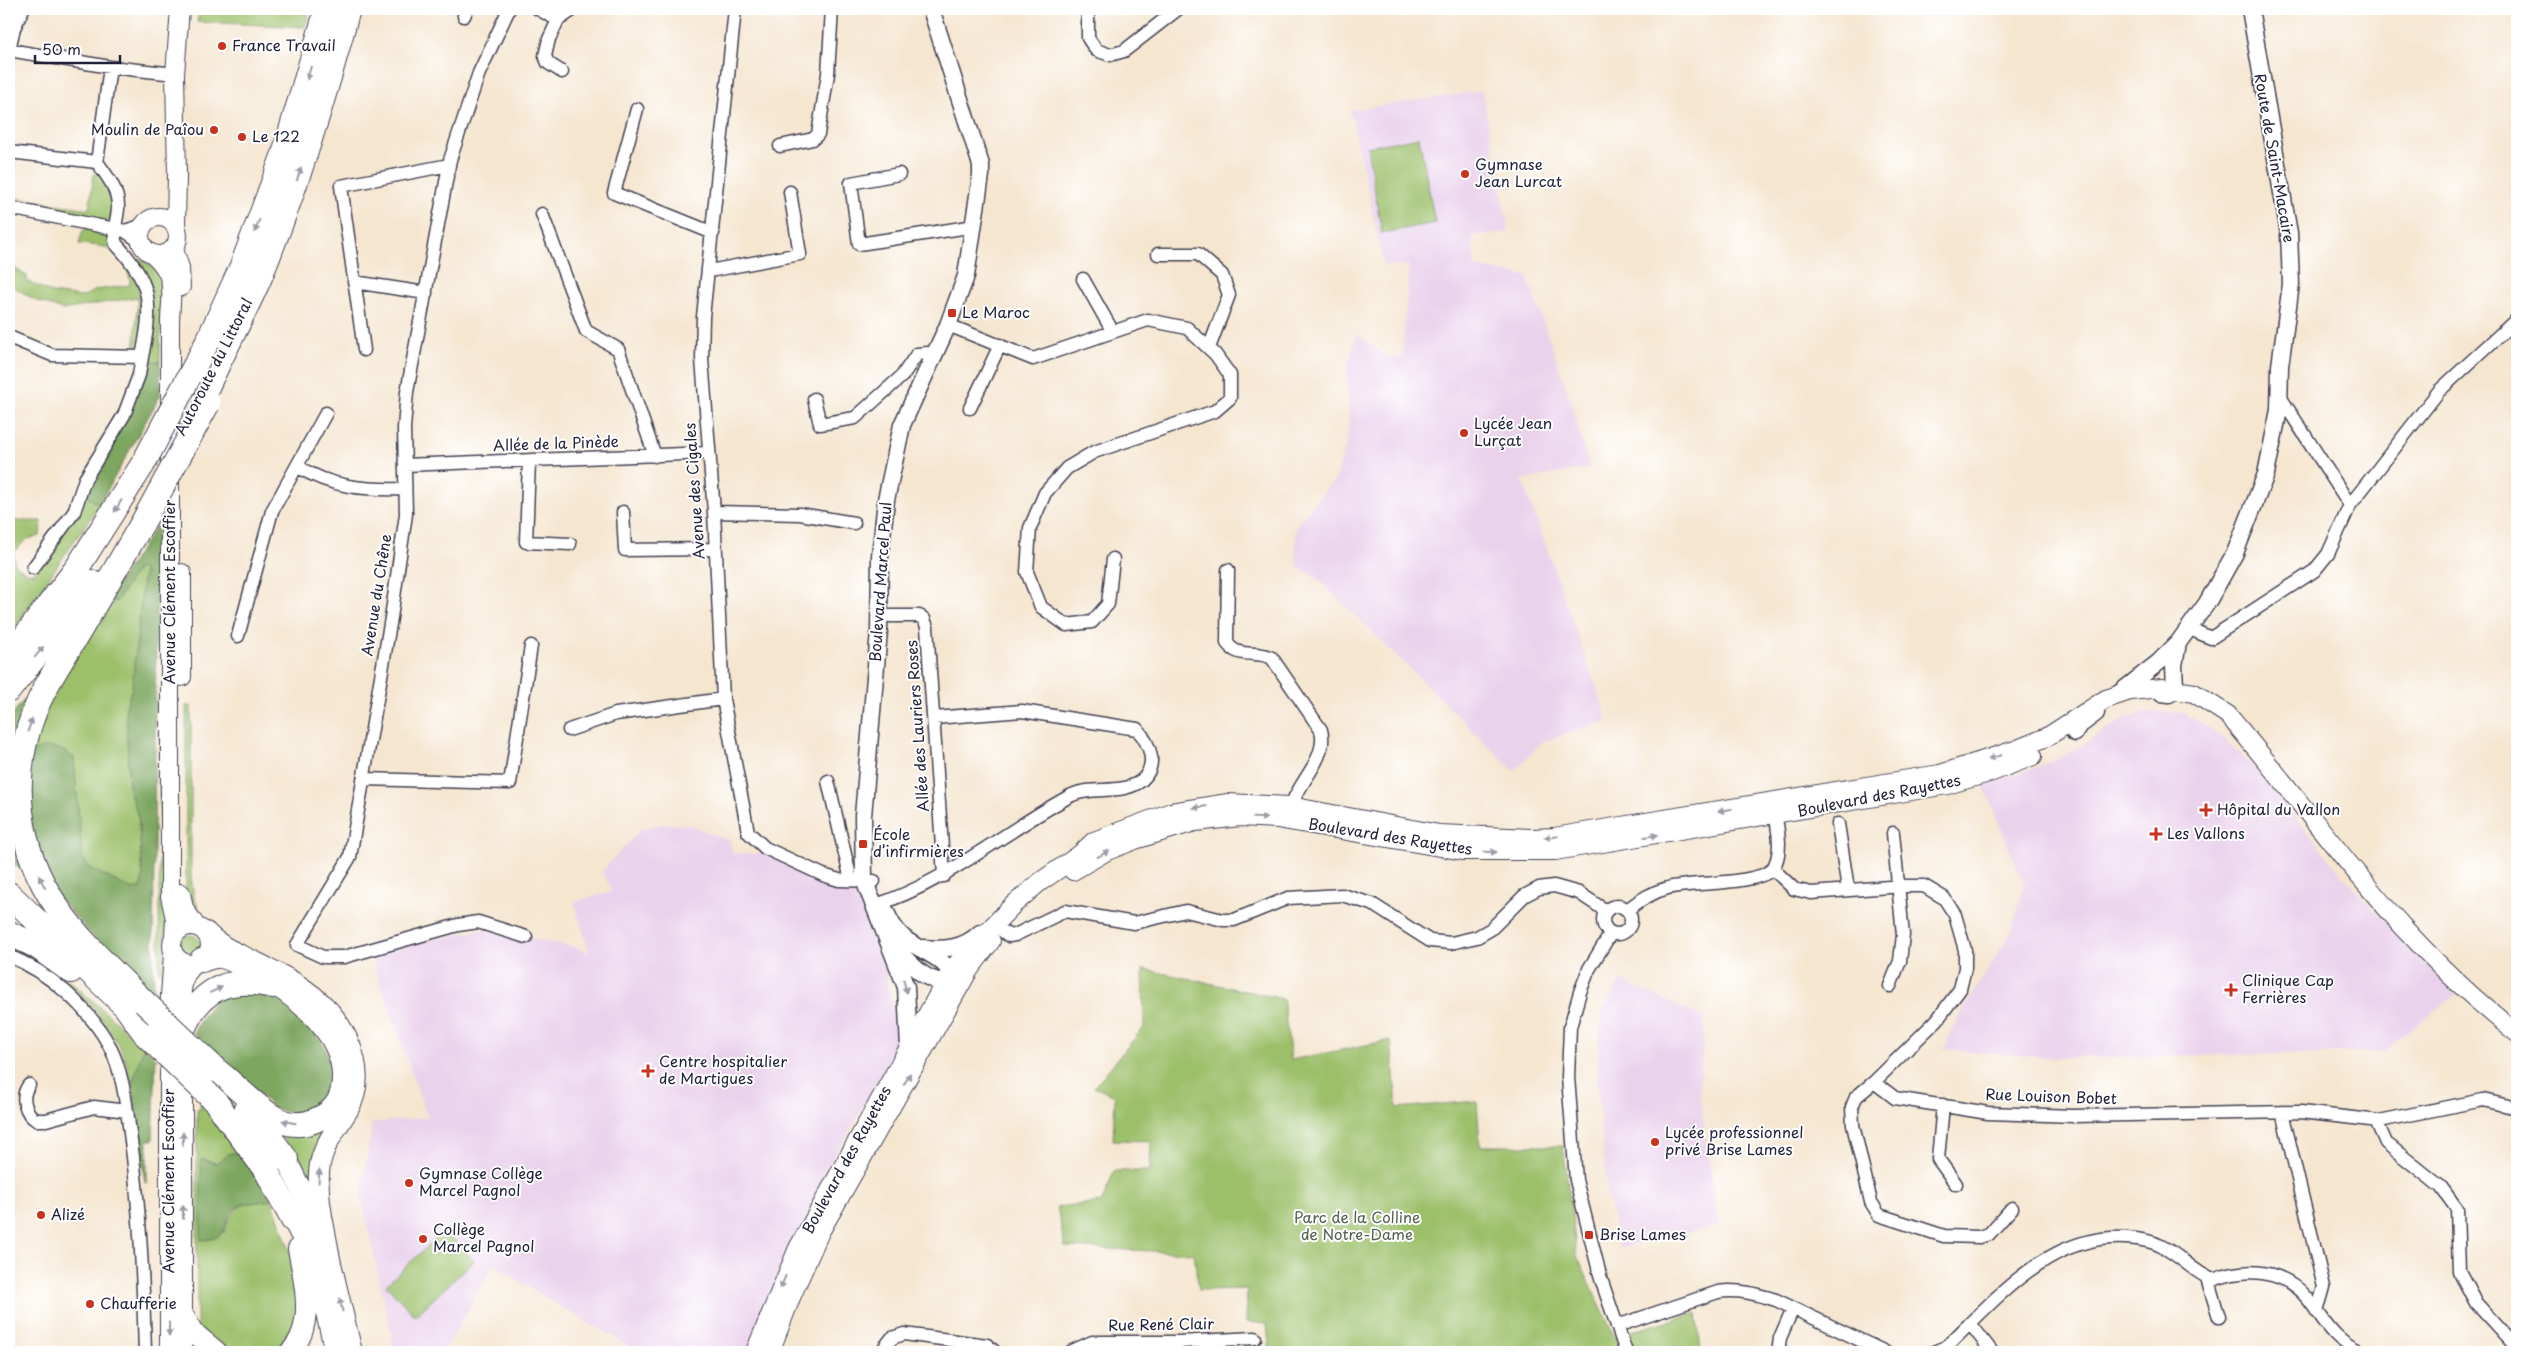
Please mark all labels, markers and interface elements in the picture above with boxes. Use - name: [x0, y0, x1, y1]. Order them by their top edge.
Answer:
- scale bar: [35, 32, 120, 64]
- place label: France Travail: [232, 33, 336, 56]
- text: 50 m: [42, 37, 81, 60]
- marker: France Travail: [216, 40, 228, 52]
- one-way arrow: [304, 65, 312, 80]
- street label: Route de Saint-Macaire: [2249, 71, 2302, 244]
- place label: Moulin de Paîou: [91, 117, 204, 140]
- marker: Moulin de Paîou: [208, 124, 220, 136]
- place label: Le 122: [252, 124, 300, 147]
- marker: Le 122: [236, 131, 248, 143]
- place label: Gymnase Jean Lurcat: [1475, 152, 1562, 192]
- one-way arrow: [295, 166, 303, 181]
- marker: Gymnase Jean Lurcat: [1459, 168, 1471, 180]
- one-way arrow: [252, 219, 260, 234]
- street label: Autoroute du Littoral: [168, 294, 257, 439]
- place label: Le Maroc: [962, 300, 1030, 323]
- marker: Le Maroc: [946, 307, 958, 319]
- place label: Lycée Jean Lurçat: [1474, 411, 1552, 451]
- street label: Avenue des Cigales: [677, 422, 710, 560]
- marker: Lycée Jean Lurçat: [1458, 427, 1470, 439]
- street label: Allée de la Pinède: [493, 429, 619, 456]
- one-way arrow: [114, 499, 123, 512]
- street label: Avenue Clément Escoffier: [157, 500, 180, 684]
- street label: Boulevard Marcel Paul: [862, 501, 897, 663]
- street label: Avenue du Chêne: [355, 532, 397, 658]
- street label: Allée des Lauriers Roses: [899, 640, 934, 813]
- one-way arrow: [34, 645, 45, 658]
- one-way arrow: [26, 717, 34, 732]
- one-way arrow: [1987, 753, 2002, 761]
- street label: Boulevard des Rayettes: [1795, 767, 1962, 822]
- place label: Hôpital du Vallon: [2217, 797, 2340, 820]
- one-way arrow: [1191, 803, 1207, 811]
- marker: Hôpital du Vallon: [2199, 803, 2213, 817]
- one-way arrow: [1717, 806, 1733, 814]
- street label: Boulevard des Rayettes: [1307, 811, 1474, 860]
- one-way arrow: [1252, 814, 1268, 822]
- place label: Les Vallons: [2167, 821, 2245, 844]
- place label: École d’infirmières: [873, 822, 964, 862]
- marker: Les Vallons: [2149, 827, 2163, 841]
- one-way arrow: [1643, 831, 1659, 839]
- one-way arrow: [1543, 833, 1559, 841]
- marker: École d’infirmières: [857, 838, 869, 850]
- one-way arrow: [1482, 848, 1498, 856]
- one-way arrow: [1096, 850, 1111, 858]
- one-way arrow: [38, 875, 46, 889]
- place label: Clinique Cap Ferrières: [2242, 968, 2334, 1008]
- one-way arrow: [901, 979, 909, 994]
- marker: Clinique Cap Ferrières: [2224, 983, 2238, 997]
- one-way arrow: [209, 985, 224, 994]
- place label: Centre hospitalier de Martigues: [659, 1049, 787, 1089]
- marker: Centre hospitalier de Martigues: [641, 1064, 655, 1078]
- one-way arrow: [903, 1071, 911, 1086]
- street label: Boulevard des Rayettes: [795, 1081, 896, 1237]
- street label: Rue Louison Bobet: [1985, 1082, 2117, 1109]
- street label: Avenue Clément Escoffier: [156, 1089, 179, 1273]
- one-way arrow: [280, 1118, 296, 1126]
- place label: Lycée professionnel privé Brise Lames: [1665, 1120, 1804, 1160]
- one-way arrow: [179, 1131, 187, 1147]
- marker: Lycée professionnel privé Brise Lames: [1649, 1136, 1661, 1148]
- place label: Gymnase Collège Marcel Pagnol: [419, 1161, 543, 1201]
- one-way arrow: [315, 1168, 323, 1184]
- marker: Gymnase Collège Marcel Pagnol: [403, 1177, 415, 1189]
- place label: Alizé: [51, 1202, 85, 1225]
- one-way arrow: [179, 1204, 187, 1220]
- park label: Parc de la Colline de Notre-Dame: [1294, 1205, 1420, 1245]
- marker: Alizé: [35, 1209, 47, 1221]
- place label: Collège Marcel Pagnol: [433, 1217, 534, 1257]
- place label: Brise Lames: [1599, 1222, 1686, 1245]
- marker: Brise Lames: [1583, 1229, 1595, 1241]
- marker: Collège Marcel Pagnol: [417, 1233, 429, 1245]
- one-way arrow: [779, 1275, 787, 1289]
- place label: Chaufferie: [100, 1291, 177, 1314]
- one-way arrow: [337, 1297, 345, 1312]
- marker: Chaufferie: [84, 1298, 96, 1310]
- street label: Rue René Clair: [1108, 1311, 1214, 1336]
- one-way arrow: [165, 1322, 173, 1338]

